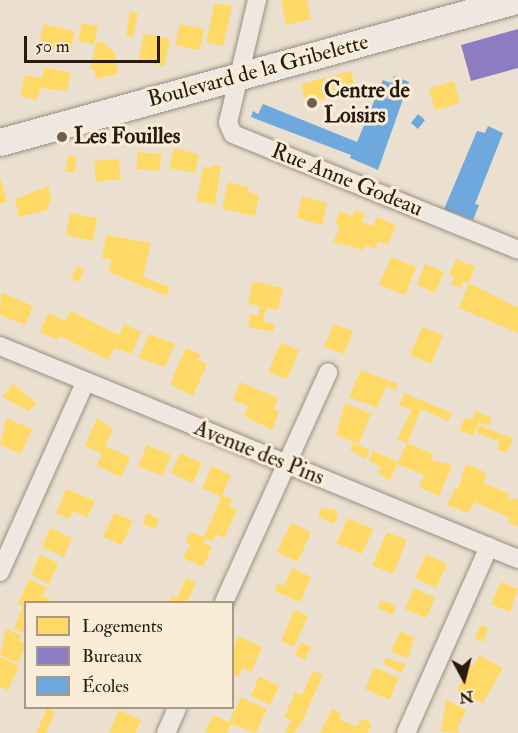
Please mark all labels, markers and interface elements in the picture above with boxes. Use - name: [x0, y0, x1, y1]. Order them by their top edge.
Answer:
- scale bar: [27, 24, 164, 62]
- street label: Boulevard de la Gribelette: [145, 29, 371, 113]
- text: 50 m: [35, 35, 70, 58]
- place label: Centre de Loisirs: [324, 77, 410, 128]
- marker: Centre de Loisirs: [305, 96, 319, 110]
- place label: Les Fouilles: [74, 124, 180, 150]
- marker: Les Fouilles: [55, 130, 69, 144]
- street label: Rue Anne Godeau: [268, 138, 426, 222]
- street label: Avenue des Pins: [190, 415, 328, 491]
- legend: [24, 601, 234, 709]
- text: Logements: [82, 615, 163, 638]
- text: Bureaux: [82, 645, 142, 668]
- north arrow: [434, 649, 494, 709]
- text: Écoles: [82, 675, 129, 698]
- text: N: [458, 686, 475, 708]

